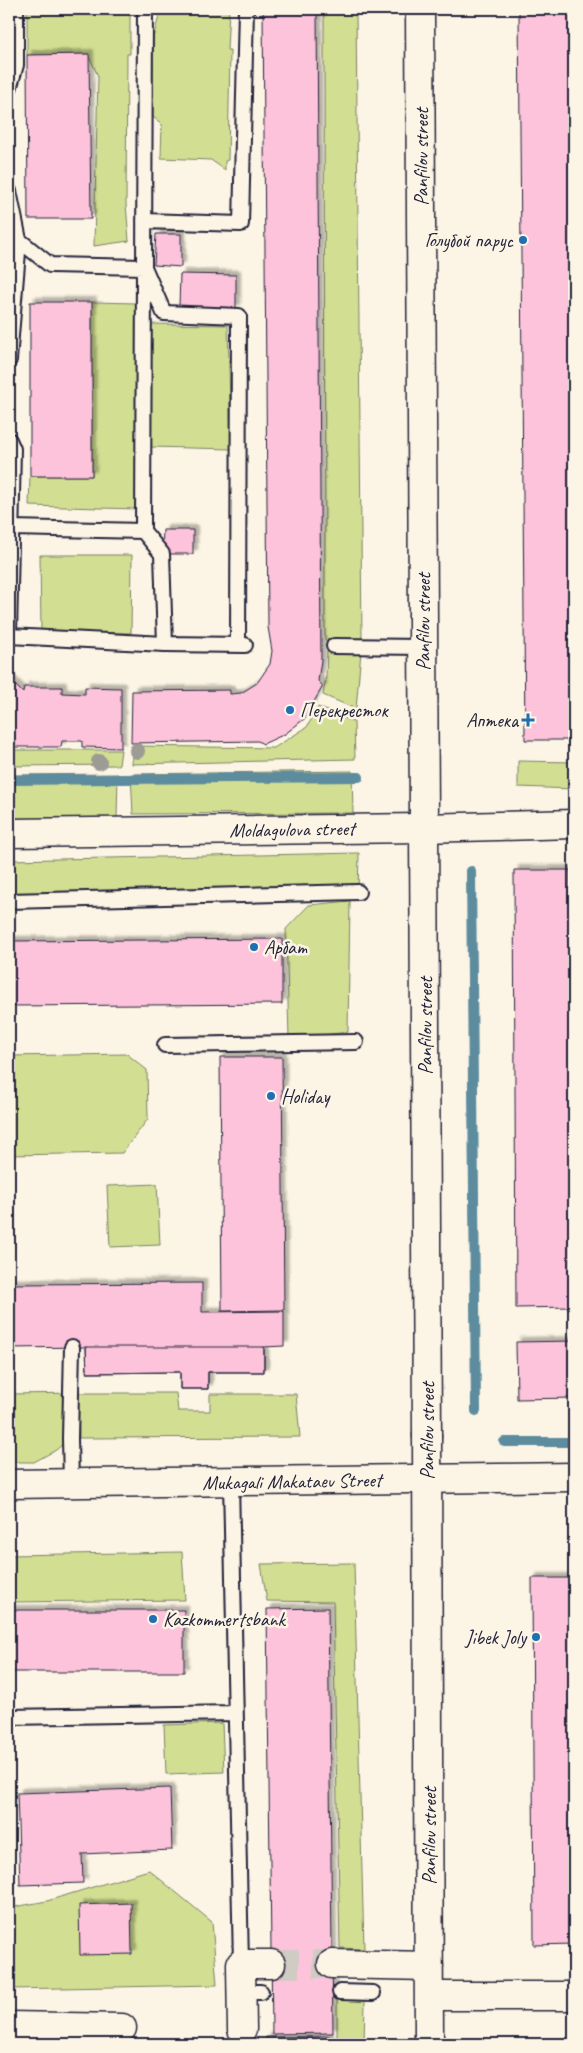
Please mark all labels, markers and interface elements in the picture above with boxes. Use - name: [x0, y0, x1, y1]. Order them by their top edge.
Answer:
- street label: Panfilov street: [409, 106, 434, 206]
- place label: Голубой парус: [425, 228, 514, 253]
- marker: Голубой парус: [517, 234, 529, 246]
- street label: Panfilov street: [411, 571, 436, 671]
- place label: Перекресток: [300, 698, 389, 723]
- marker: Перекресток: [284, 704, 296, 716]
- place label: Аптека: [466, 708, 520, 733]
- marker: Аптека: [522, 714, 534, 726]
- street label: Moldagulova street: [229, 816, 358, 843]
- place label: Арбат: [264, 935, 308, 960]
- marker: Арбат: [248, 941, 260, 953]
- street label: Panfilov street: [413, 975, 438, 1075]
- place label: Holiday: [281, 1084, 331, 1109]
- marker: Holiday: [265, 1090, 277, 1102]
- street label: Panfilov street: [415, 1380, 440, 1480]
- street label: Mukagali Makataev Street: [202, 1467, 385, 1496]
- place label: Kazkommertsbank: [163, 1607, 287, 1632]
- marker: Kazkommertsbank: [147, 1613, 159, 1625]
- place label: Jibek Joly: [464, 1625, 528, 1650]
- marker: Jibek Joly: [530, 1631, 542, 1643]
- street label: Panfilov street: [417, 1785, 442, 1885]

